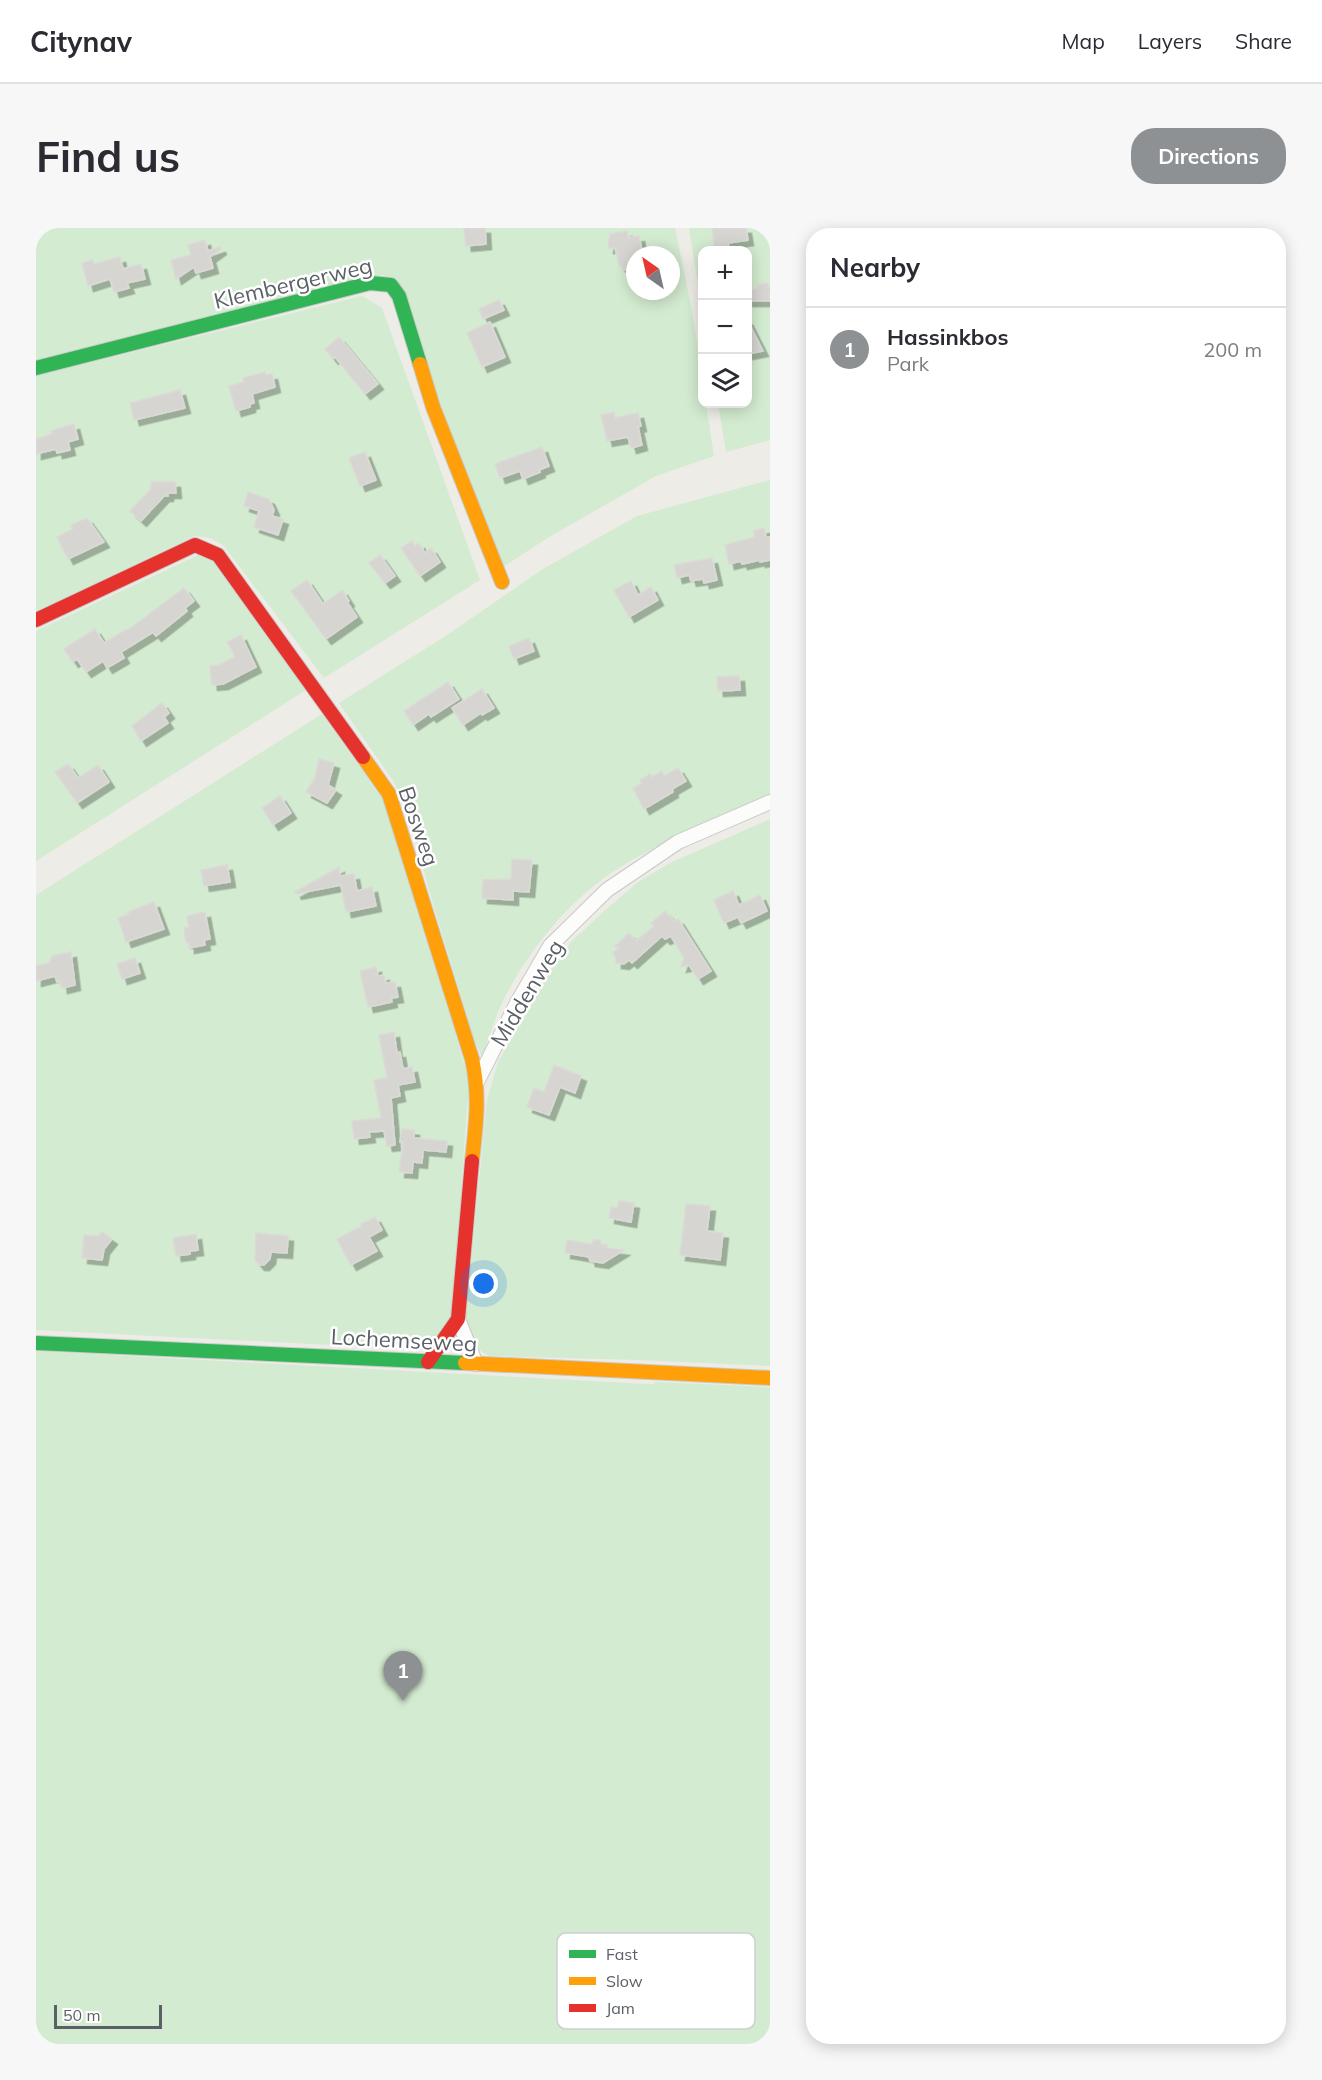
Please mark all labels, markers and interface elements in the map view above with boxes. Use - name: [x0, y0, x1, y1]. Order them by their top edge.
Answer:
- text: Citynav: [30, 24, 132, 59]
- text: Map: [1062, 28, 1105, 54]
- text: Layers: [1138, 28, 1202, 54]
- text: Share: [1235, 28, 1292, 54]
- button: Directions: [1131, 128, 1286, 184]
- text: Find us: [36, 130, 180, 183]
- north arrow: [626, 246, 680, 300]
- map controls: [698, 246, 752, 408]
- button: +: [698, 246, 752, 300]
- street label: Klembergerweg: [211, 251, 375, 315]
- text: Nearby: [830, 251, 920, 284]
- button: −: [698, 300, 752, 354]
- text: Hassinkbos: [887, 323, 1009, 351]
- text: 1: [844, 337, 856, 362]
- text: 200 m: [1203, 337, 1262, 362]
- text: Park: [887, 351, 929, 376]
- button: layers: [698, 354, 752, 408]
- street label: Bosweg: [392, 782, 446, 870]
- street label: Middenweg: [484, 935, 570, 1051]
- your location: [469, 1269, 498, 1298]
- street label: Lochemseweg: [330, 1322, 478, 1358]
- pin: 1: [384, 1652, 422, 1701]
- legend: [557, 1933, 755, 2029]
- text: Fast: [606, 1944, 638, 1964]
- text: Slow: [606, 1971, 643, 1991]
- text: Jam: [606, 1998, 635, 2018]
- scale bar: [54, 2002, 162, 2030]
- text: 50 m: [63, 2005, 100, 2025]

